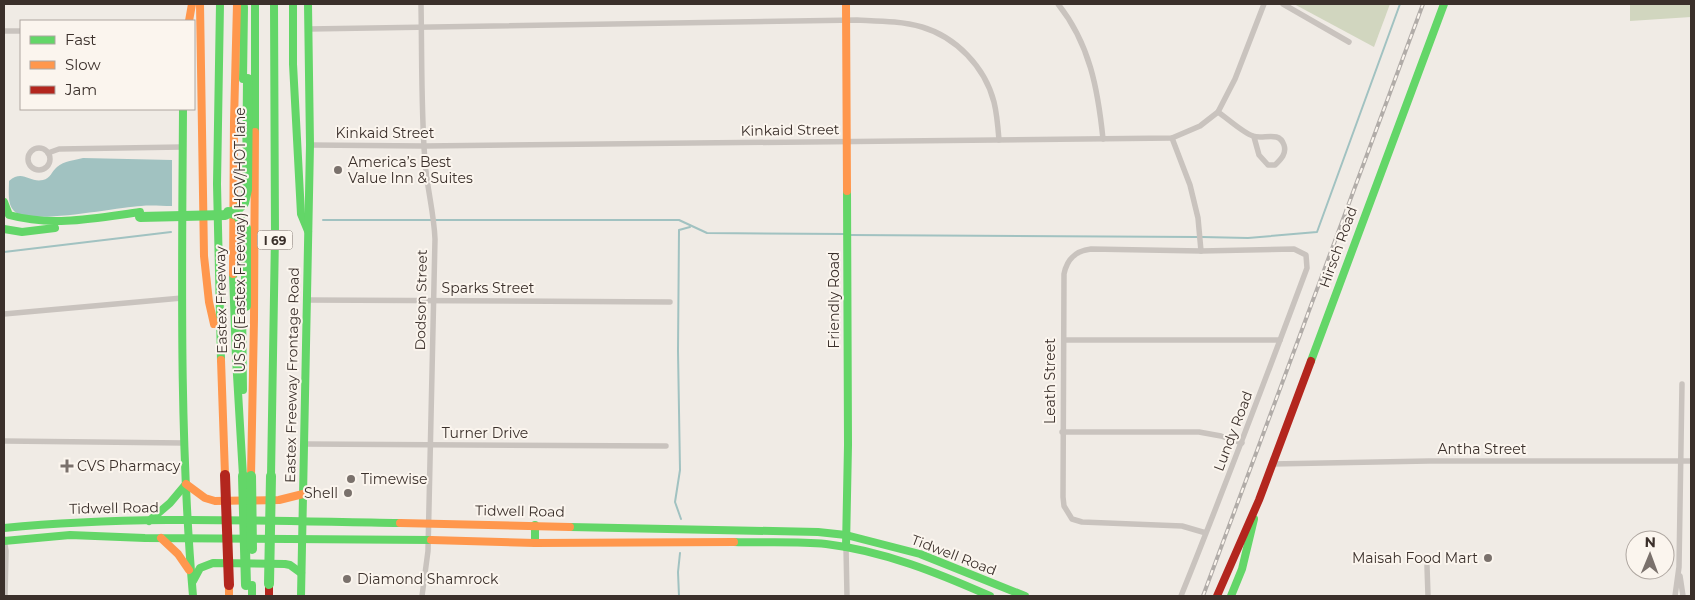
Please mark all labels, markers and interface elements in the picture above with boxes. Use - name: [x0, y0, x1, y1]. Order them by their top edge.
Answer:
- legend: [20, 20, 195, 110]
- text: Fast: [65, 30, 96, 49]
- text: Slow: [65, 55, 101, 74]
- text: Jam: [64, 80, 97, 99]
- street label: US 59 (Eastex Freeway) HOV/HOT lane: [231, 107, 249, 373]
- street label: Kinkaid Street: [740, 120, 840, 140]
- street label: Kinkaid Street: [336, 124, 435, 142]
- place label: America’s Best Value Inn & Suites: [348, 153, 473, 187]
- marker: America’s Best Value Inn & Suites: [332, 164, 344, 176]
- street label: Hirsch Road: [1315, 204, 1361, 290]
- road number: I 69: [258, 230, 292, 250]
- street label: Eastex Freeway: [211, 246, 231, 354]
- street label: Dodson Street: [411, 249, 431, 351]
- street label: Friendly Road: [825, 252, 843, 348]
- street label: Eastex Freeway Frontage Road: [281, 267, 303, 483]
- street label: Sparks Street: [442, 279, 535, 297]
- street label: Leath Street: [1041, 338, 1059, 424]
- street label: Lundy Road: [1209, 388, 1257, 474]
- street label: Turner Drive: [442, 424, 528, 442]
- street label: Antha Street: [1438, 440, 1527, 458]
- place label: CVS Pharmacy: [77, 457, 181, 475]
- marker: CVS Pharmacy: [61, 460, 73, 472]
- place label: Timewise: [361, 470, 427, 488]
- marker: Timewise: [345, 473, 357, 485]
- place label: Shell: [304, 484, 338, 502]
- marker: Shell: [342, 487, 354, 499]
- street label: Tidwell Road: [69, 498, 159, 518]
- street label: Tidwell Road: [475, 501, 565, 521]
- north arrow: [1625, 530, 1675, 580]
- street label: Tidwell Road: [909, 531, 999, 579]
- text: N: [1644, 533, 1656, 551]
- place label: Maisah Food Mart: [1352, 549, 1478, 567]
- marker: Maisah Food Mart: [1482, 552, 1494, 564]
- place label: Diamond Shamrock: [357, 570, 499, 588]
- marker: Diamond Shamrock: [341, 573, 353, 585]

